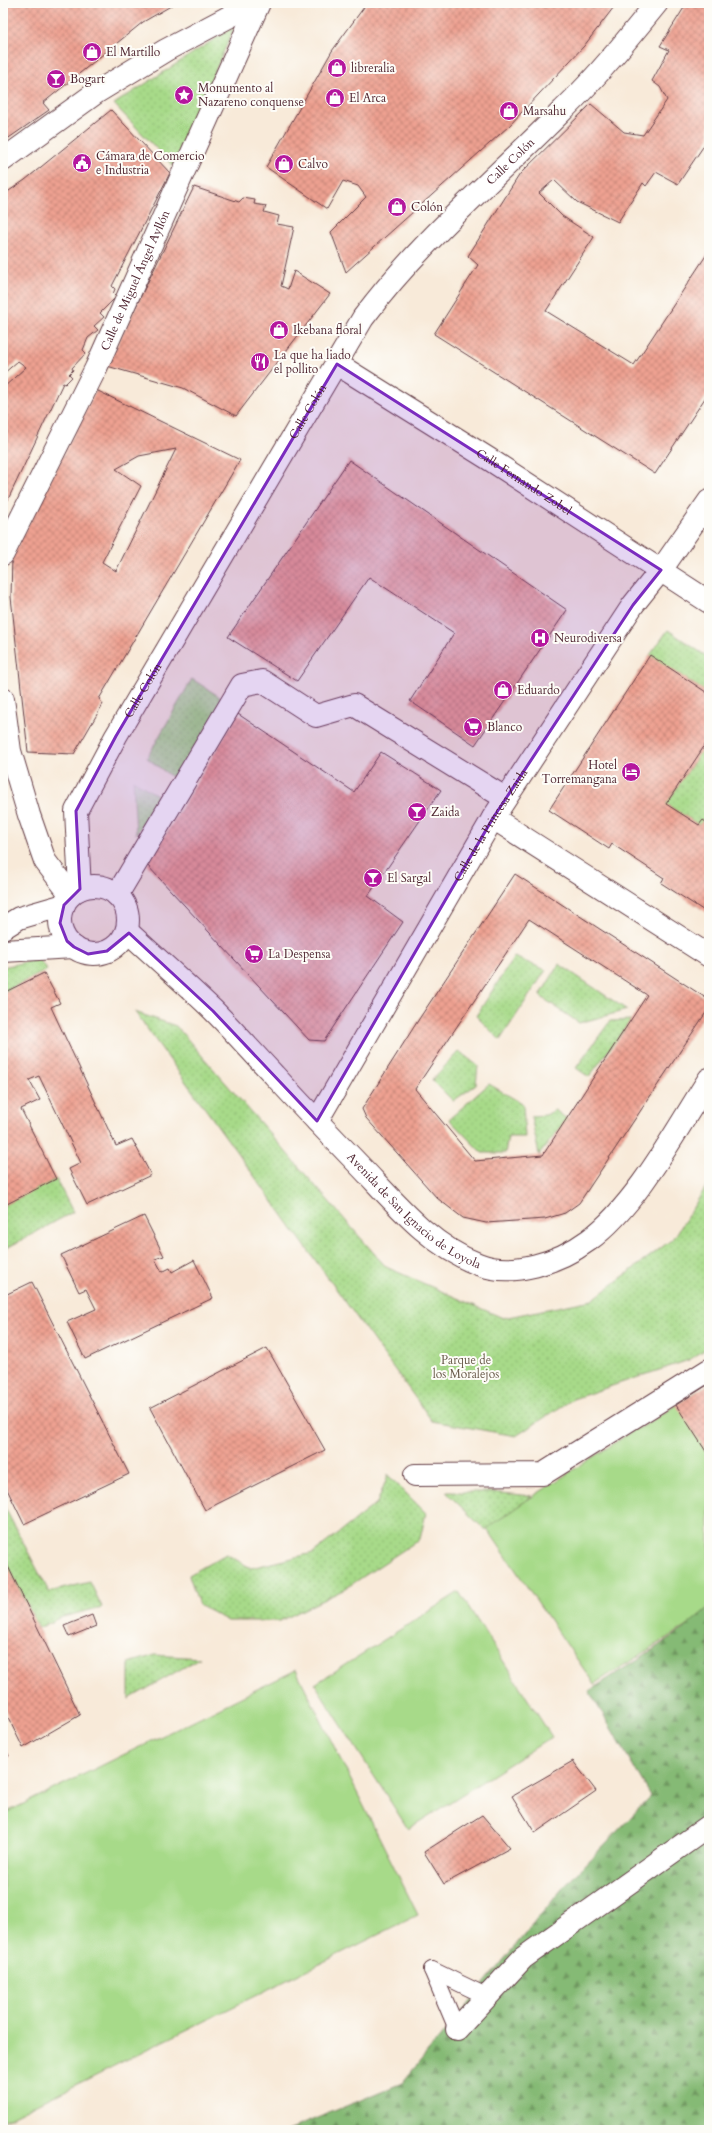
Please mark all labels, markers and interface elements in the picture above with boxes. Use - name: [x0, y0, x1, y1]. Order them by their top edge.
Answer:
- shop icon: El Martillo: [81, 41, 103, 63]
- place label: El Martillo: [106, 44, 161, 60]
- shop icon: libreralia: [326, 57, 348, 79]
- place label: libreralia: [351, 60, 396, 76]
- bar icon: Bogart: [45, 68, 67, 90]
- place label: Bogart: [70, 71, 105, 87]
- place label: Monumento al Nazareno conquense: [198, 80, 304, 110]
- place icon: Monumento al Nazareno conquense: [173, 84, 195, 106]
- shop icon: El Arca: [324, 87, 346, 109]
- place label: El Arca: [349, 90, 387, 106]
- shop icon: Marsahu: [498, 100, 520, 122]
- place label: Marsahu: [523, 103, 567, 119]
- street label: Calle Colón: [483, 134, 538, 188]
- place label: Cámara de Comercio e Industria: [96, 148, 205, 178]
- public building icon: Cámara de Comercio e Industria: [71, 152, 93, 174]
- shop icon: Calvo: [273, 153, 295, 175]
- place label: Calvo: [298, 156, 328, 172]
- shop icon: Colón: [386, 196, 408, 218]
- place label: Colón: [411, 199, 443, 215]
- street label: Calle de Miguel Ángel Ayllón: [97, 207, 174, 353]
- shop icon: Ikebana floral: [268, 319, 290, 341]
- place label: Ikebana floral: [293, 322, 362, 338]
- place label: La que ha liado el pollito: [274, 347, 351, 377]
- restaurant icon: La que ha liado el pollito: [249, 351, 271, 373]
- street label: Calle Colón: [285, 381, 330, 442]
- street label: Calle Fernando Zobel: [473, 445, 575, 519]
- hospital icon: Neurodiversa: [529, 627, 551, 649]
- place label: Neurodiversa: [554, 630, 623, 646]
- street label: Calle Colón: [120, 660, 165, 721]
- shop icon: Eduardo: [492, 679, 514, 701]
- place label: Eduardo: [517, 682, 560, 698]
- supermarket icon: Blanco: [462, 716, 484, 738]
- place label: Blanco: [487, 719, 523, 735]
- place label: Hotel Torremangana: [541, 757, 618, 787]
- hotel icon: Hotel Torremangana: [620, 761, 642, 783]
- street label: Calle de la Princesa Zaida: [450, 765, 532, 884]
- bar icon: Zaida: [406, 801, 428, 823]
- place label: Zaida: [431, 804, 461, 820]
- bar icon: El Sargal: [362, 867, 384, 889]
- place label: El Sargal: [387, 870, 431, 886]
- supermarket icon: La Despensa: [243, 943, 265, 965]
- place label: La Despensa: [268, 946, 332, 962]
- street label: Avenida de San Ignacio de Loyola: [343, 1149, 484, 1273]
- park label: Parque de los Moralejos: [433, 1352, 499, 1382]

